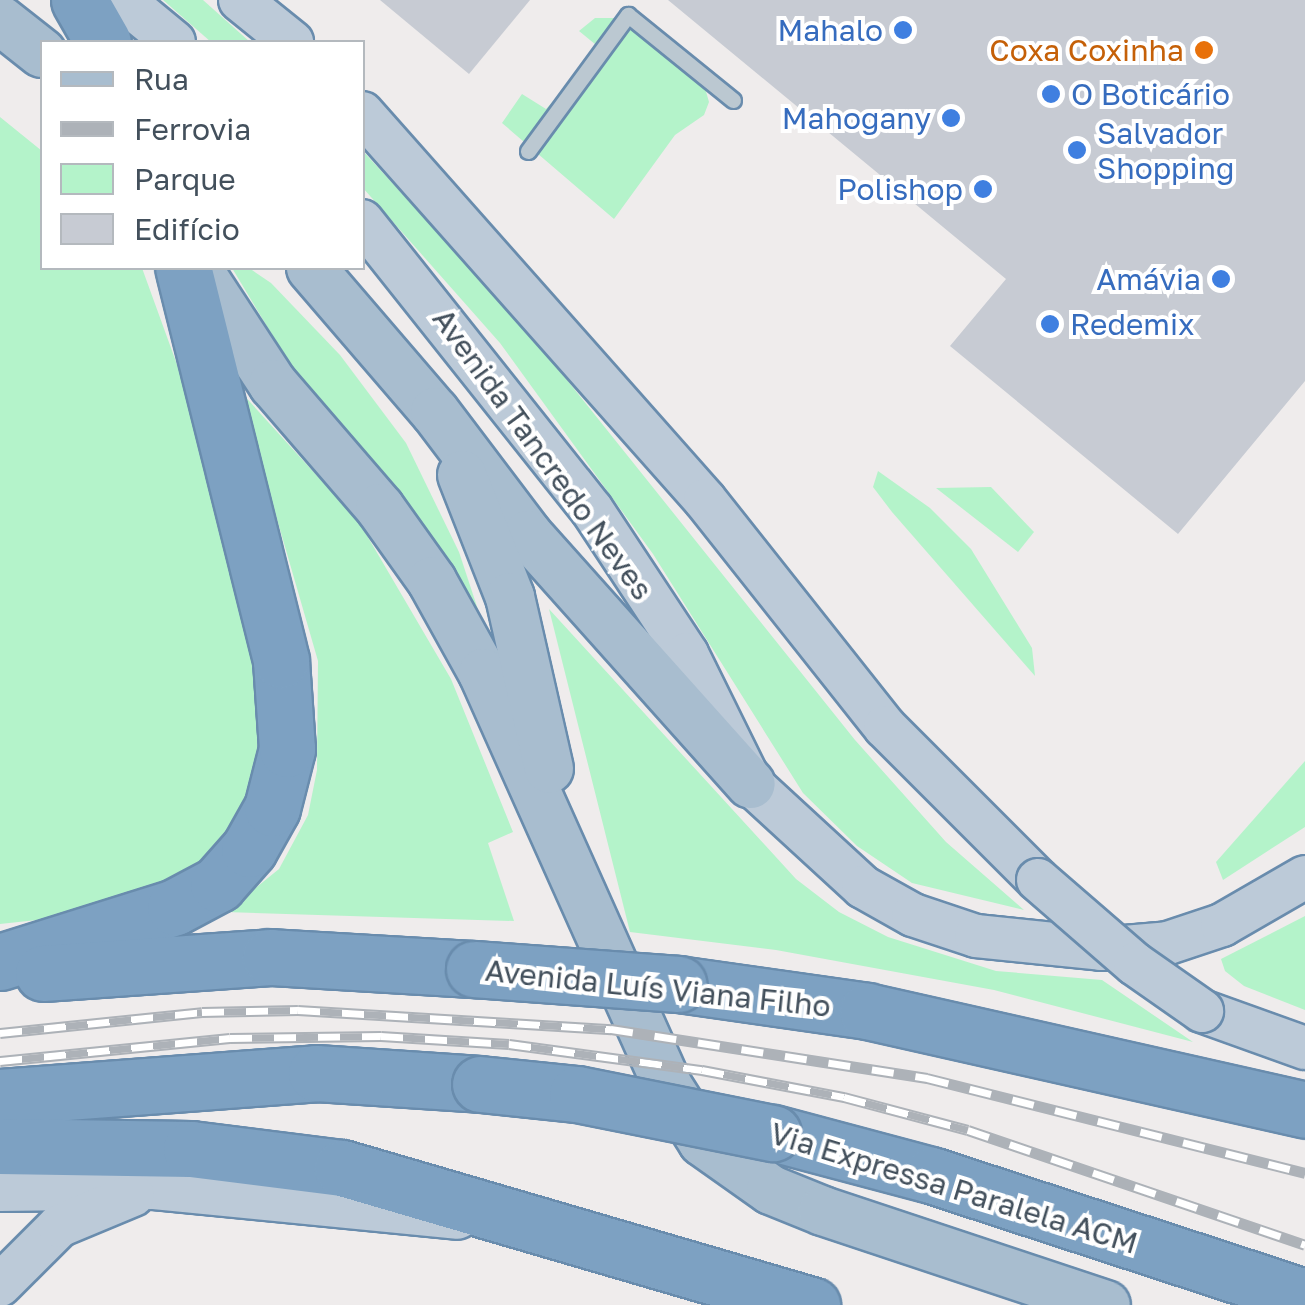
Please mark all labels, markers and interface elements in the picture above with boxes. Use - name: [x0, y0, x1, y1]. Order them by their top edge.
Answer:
- place label: Mahalo: [778, 12, 883, 48]
- marker: Mahalo: [892, 19, 914, 41]
- place label: Coxa Coxinha: [989, 32, 1184, 68]
- marker: Coxa Coxinha: [1193, 39, 1215, 61]
- legend: [40, 40, 365, 270]
- text: Rua: [134, 61, 189, 97]
- place label: O Boticário: [1071, 76, 1230, 112]
- marker: O Boticário: [1040, 83, 1062, 105]
- place label: Mahogany: [782, 100, 931, 136]
- marker: Mahogany: [940, 107, 962, 129]
- text: Ferrovia: [134, 111, 251, 147]
- place label: Salvador Shopping: [1097, 115, 1234, 186]
- marker: Salvador Shopping: [1066, 139, 1088, 161]
- text: Parque: [134, 161, 236, 197]
- place label: Polishop: [837, 171, 963, 207]
- marker: Polishop: [972, 178, 994, 200]
- text: Edifício: [134, 211, 240, 247]
- place label: Amávia: [1096, 261, 1201, 297]
- marker: Amávia: [1210, 268, 1232, 290]
- street label: Avenida Tancredo Neves: [425, 302, 661, 606]
- place label: Redemix: [1070, 306, 1194, 342]
- marker: Redemix: [1039, 313, 1061, 335]
- street label: Avenida Luís Viana Filho: [483, 952, 833, 1024]
- street label: Via Expressa Paralela ACM: [766, 1115, 1142, 1261]

